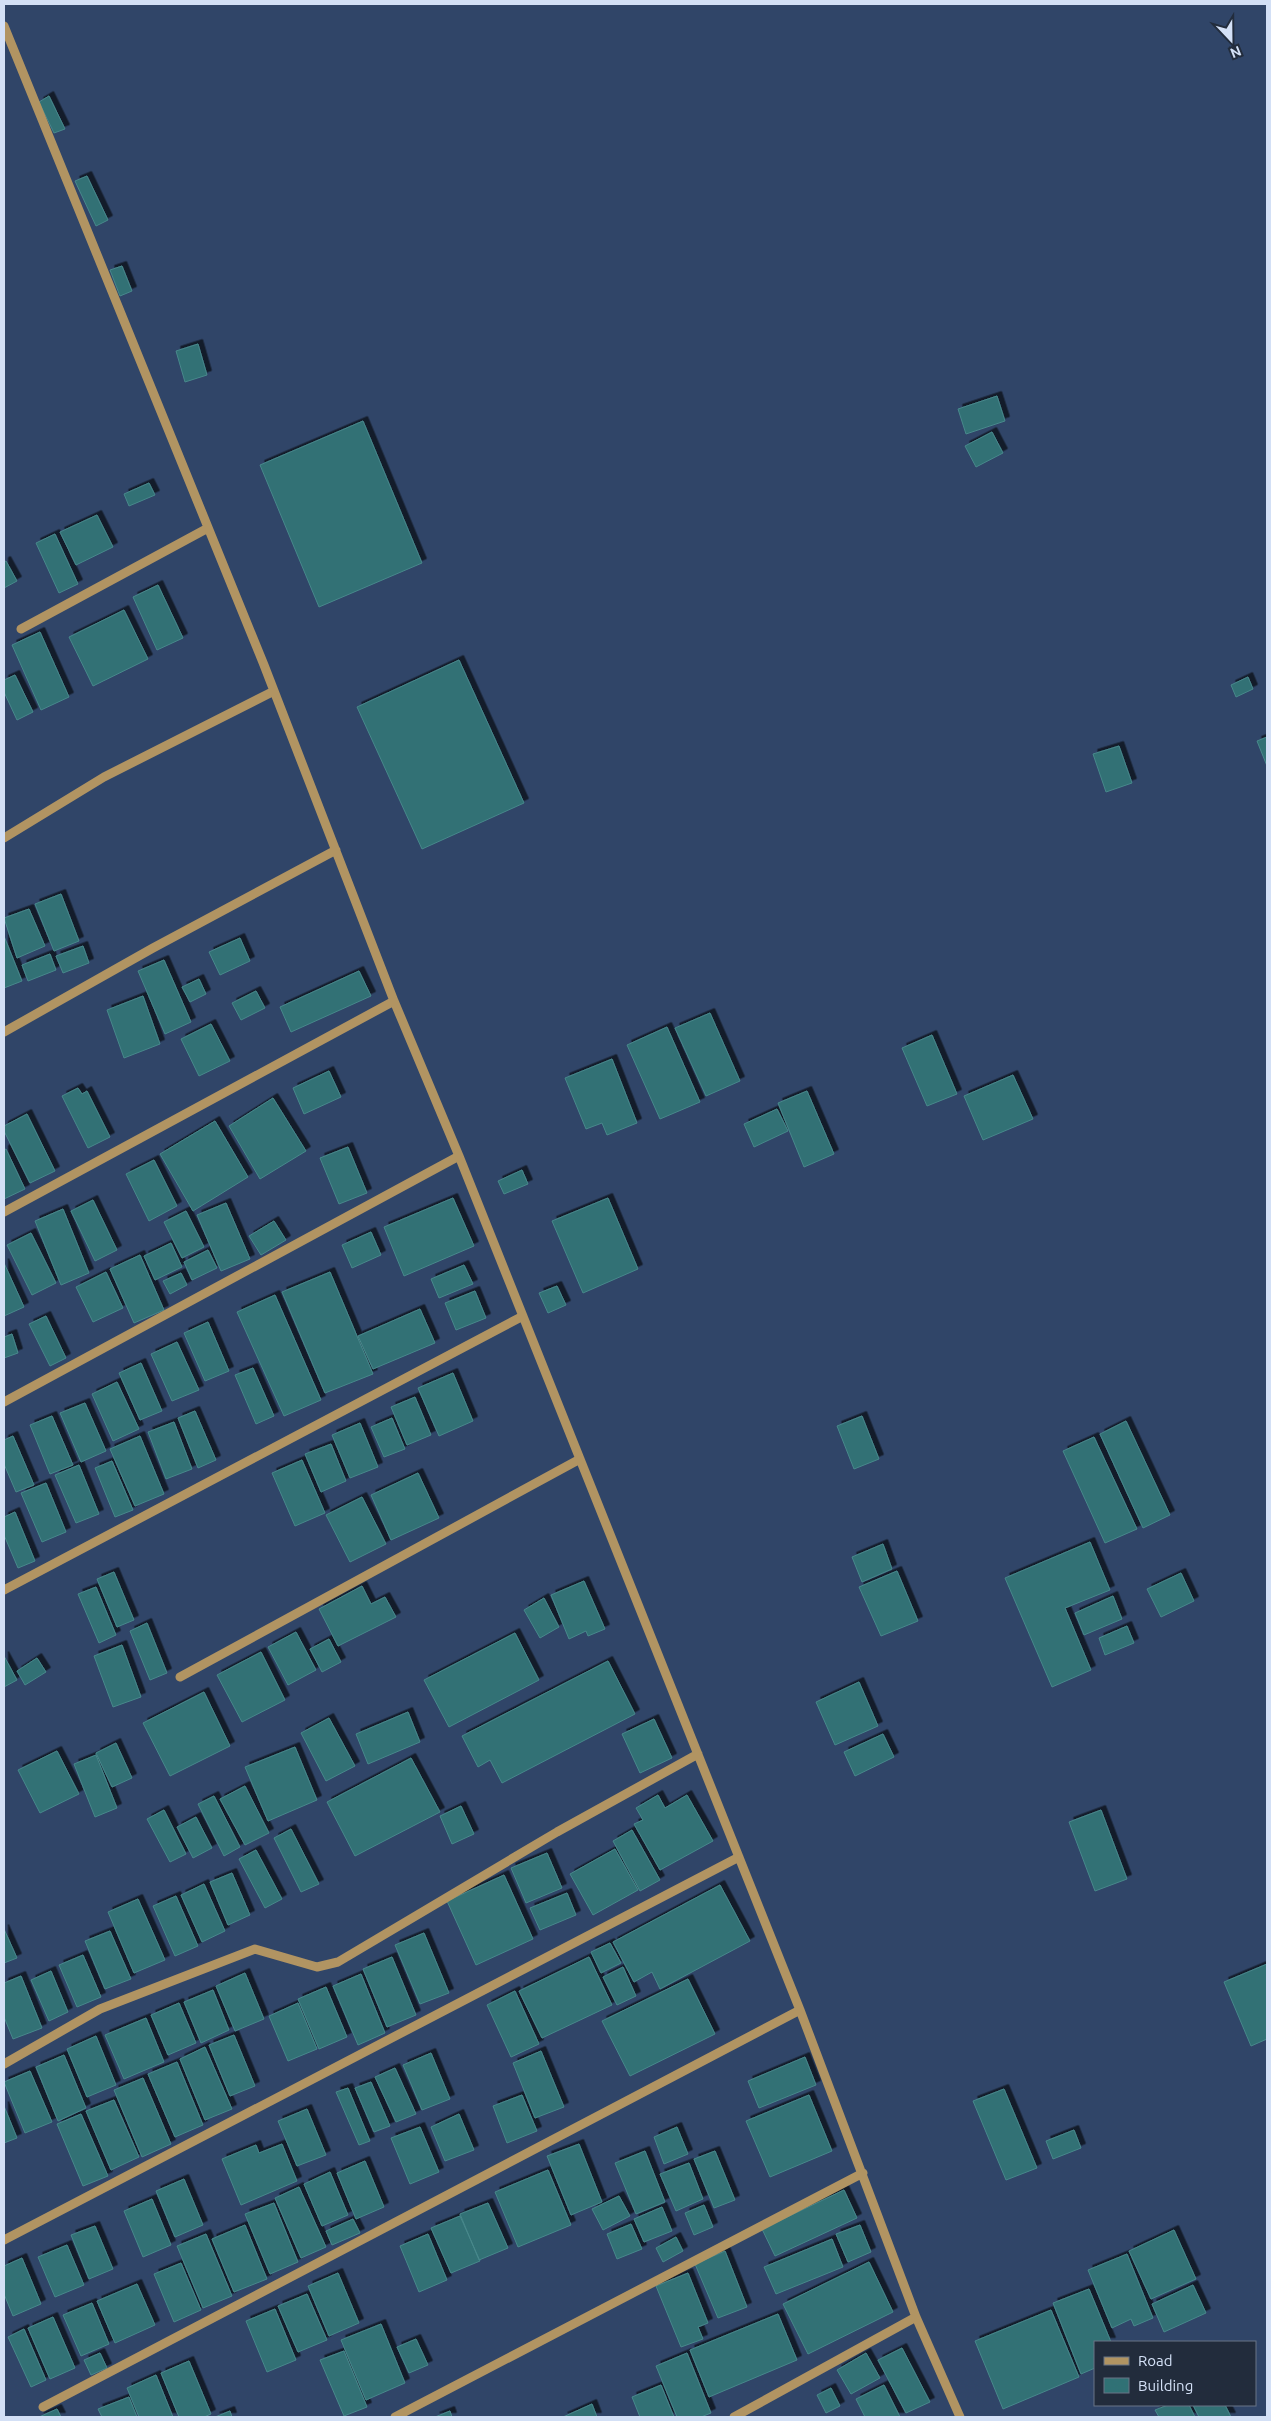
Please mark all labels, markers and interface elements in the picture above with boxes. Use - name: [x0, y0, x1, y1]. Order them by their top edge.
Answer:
- north arrow: [1206, 15, 1256, 65]
- text: N: [1228, 43, 1244, 61]
- legend: [1094, 2341, 1256, 2406]
- text: Road: [1138, 2352, 1173, 2369]
- text: Building: [1138, 2377, 1193, 2394]

